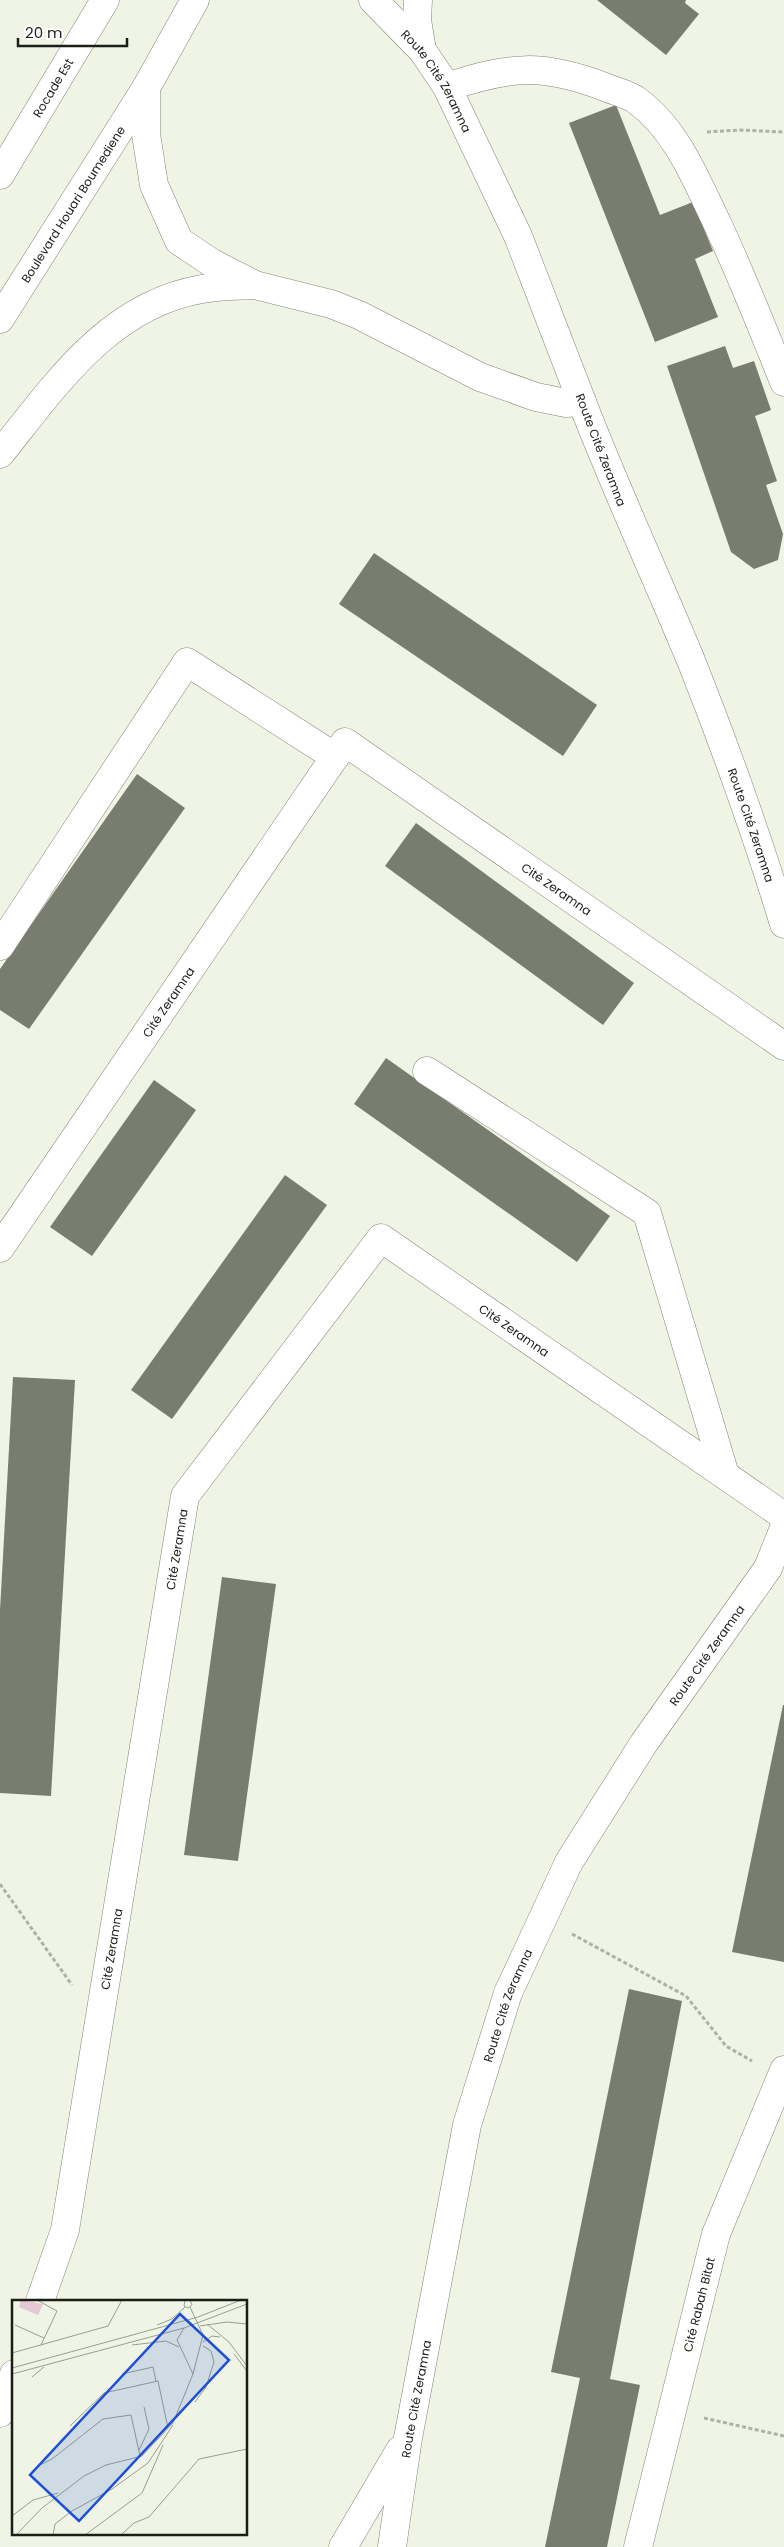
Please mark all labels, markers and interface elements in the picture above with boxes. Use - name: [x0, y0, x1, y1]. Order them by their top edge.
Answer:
- scale bar: [18, 15, 126, 47]
- text: 20 m: [25, 22, 63, 43]
- street label: Route Cité Zeramna: [398, 26, 476, 135]
- street label: Rocade Est: [28, 55, 77, 120]
- street label: Boulevard Houari Boumediene: [17, 122, 129, 286]
- street label: Route Cité Zeramna: [572, 391, 630, 509]
- street label: Route Cité Zeramna: [724, 766, 779, 884]
- street label: Cité Zeramna: [518, 858, 595, 919]
- street label: Cité Zeramna: [138, 963, 198, 1040]
- street label: Cité Zeramna: [476, 1300, 553, 1360]
- street label: Cité Zeramna: [161, 1507, 191, 1591]
- street label: Route Cité Zeramna: [665, 1601, 748, 1709]
- street label: Cité Zeramna: [96, 1907, 126, 1991]
- street label: Route Cité Zeramna: [479, 1946, 536, 2064]
- street label: Cité Rabah Bitat: [678, 2255, 718, 2354]
- inset map: [12, 2300, 248, 2534]
- street label: Route Cité Zeramna: [397, 2338, 435, 2459]

